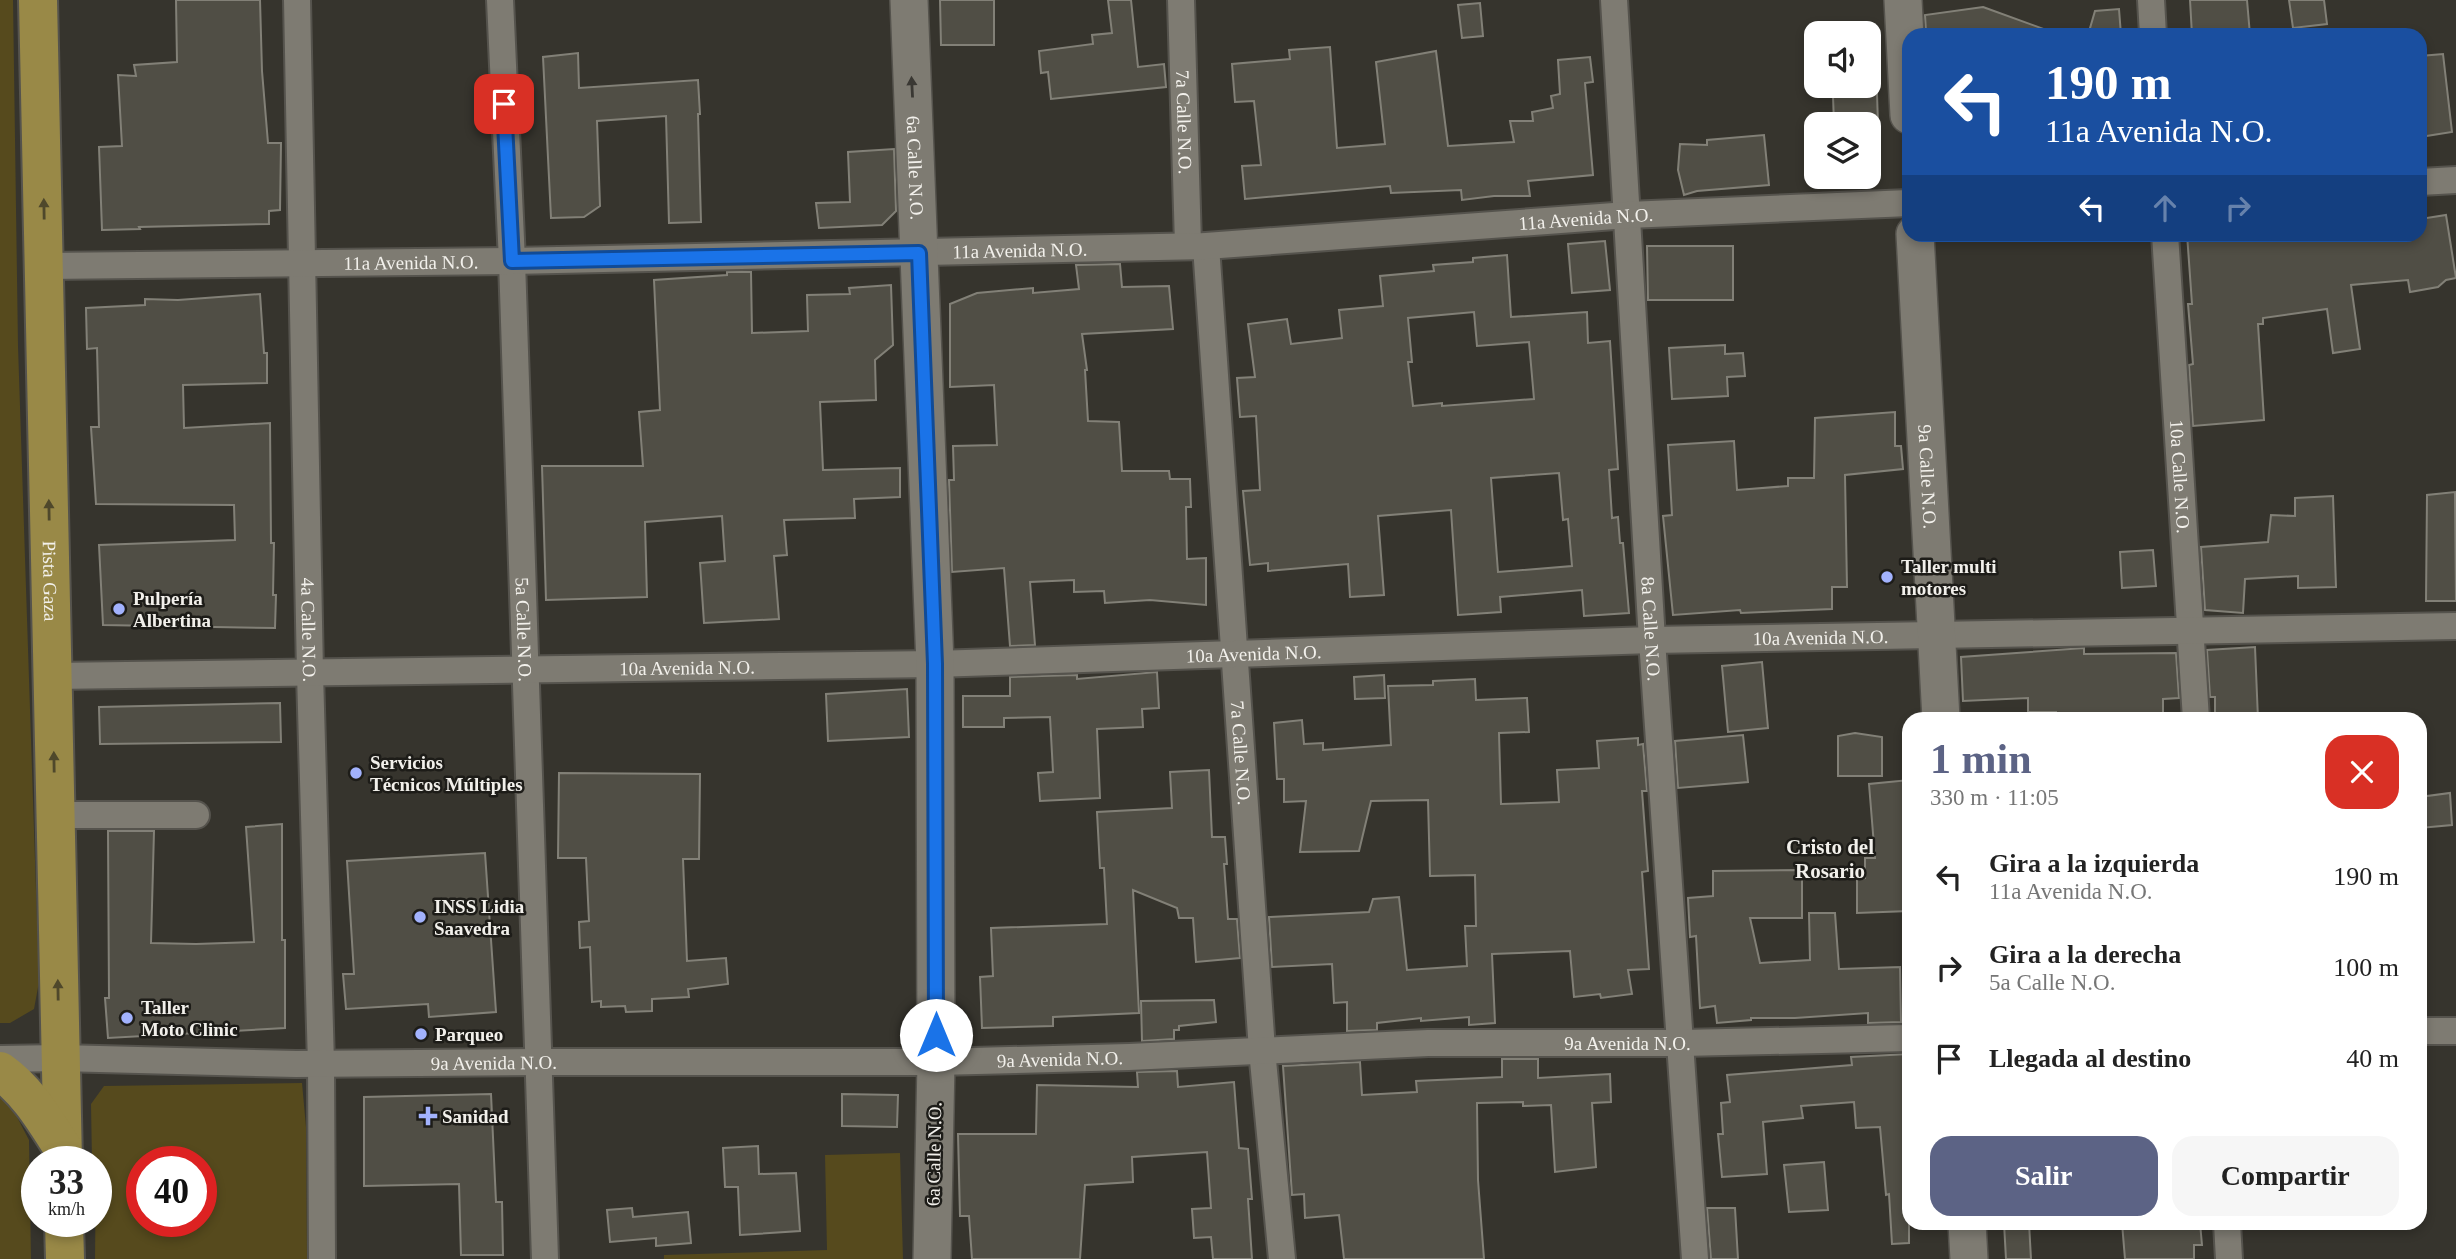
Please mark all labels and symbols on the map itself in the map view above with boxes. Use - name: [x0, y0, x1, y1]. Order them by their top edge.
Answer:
- street label: 7a Calle N.O.: [1172, 69, 1196, 174]
- pin: [474, 74, 534, 134]
- one-way arrow: [906, 76, 917, 98]
- street label: 6a Calle N.O.: [903, 115, 928, 221]
- one-way arrow: [38, 198, 49, 220]
- street label: 11a Avenida N.O.: [1518, 203, 1654, 234]
- street label: 11a Avenida N.O.: [952, 238, 1088, 262]
- street label: 11a Avenida N.O.: [343, 251, 479, 273]
- street label: 10a Calle N.O.: [2166, 419, 2195, 534]
- street label: 9a Calle N.O.: [1915, 424, 1941, 529]
- one-way arrow: [43, 499, 55, 521]
- street label: Pista Gaza: [39, 540, 62, 622]
- place label: Taller multi motores: [1901, 556, 1997, 599]
- marker: Taller multi motores: [1879, 569, 1895, 585]
- street label: 8a Calle N.O.: [1638, 576, 1665, 682]
- street label: 4a Calle N.O.: [298, 577, 321, 682]
- street label: 5a Calle N.O.: [512, 577, 536, 682]
- place label: Pulpería Albertina: [133, 588, 212, 631]
- marker: Pulpería Albertina: [111, 601, 127, 617]
- street label: 10a Avenida N.O.: [1752, 625, 1889, 649]
- street label: 10a Avenida N.O.: [1186, 641, 1322, 666]
- street label: 10a Avenida N.O.: [619, 656, 755, 679]
- street label: 7a Calle N.O.: [1227, 700, 1255, 806]
- one-way arrow: [48, 751, 60, 773]
- place label: Servicios Técnicos Múltiples: [370, 752, 523, 795]
- marker: Servicios Técnicos Múltiples: [348, 765, 364, 781]
- district label: Cristo del Rosario: [1786, 835, 1874, 883]
- place label: INSS Lidia Saavedra: [434, 896, 525, 939]
- marker: INSS Lidia Saavedra: [412, 909, 428, 925]
- one-way arrow: [53, 978, 64, 1000]
- place label: Taller Moto Clinic: [141, 997, 238, 1040]
- position arrow: [899, 998, 973, 1072]
- marker: Taller Moto Clinic: [119, 1010, 135, 1026]
- place label: Parqueo: [435, 1024, 503, 1045]
- marker: Parqueo: [413, 1026, 429, 1042]
- street label: 9a Avenida N.O.: [1564, 1032, 1691, 1054]
- street label: 9a Avenida N.O.: [996, 1047, 1123, 1071]
- street label: 9a Avenida N.O.: [431, 1052, 557, 1073]
- street label: 6a Calle N.O.: [923, 1102, 945, 1206]
- place label: Sanidad: [442, 1106, 509, 1127]
- marker: Sanidad: [420, 1108, 436, 1124]
- speed limit sign: 40: [126, 1146, 217, 1237]

